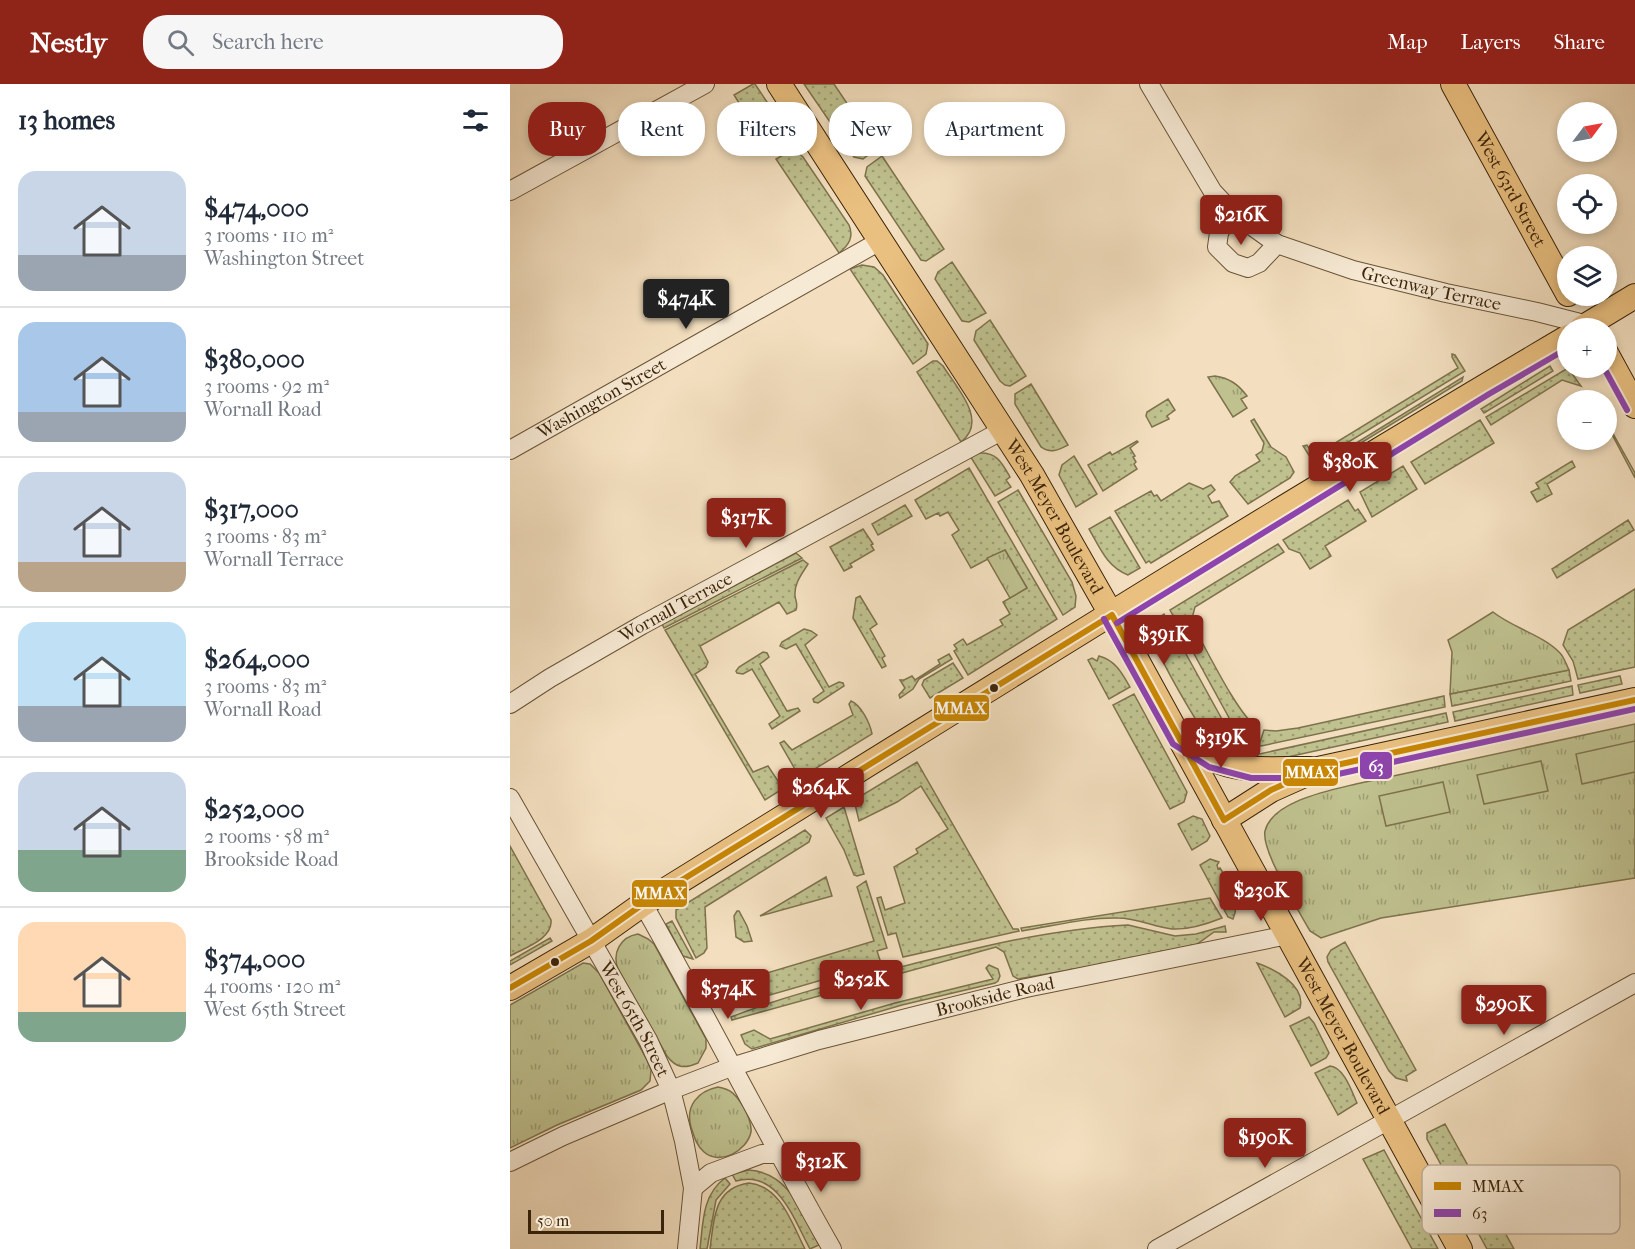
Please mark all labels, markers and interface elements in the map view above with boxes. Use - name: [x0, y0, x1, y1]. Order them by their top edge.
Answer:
- search box: [143, 15, 563, 69]
- text: Nestly: [30, 26, 107, 59]
- icon: search: [164, 26, 197, 59]
- text: Search here: [212, 29, 324, 55]
- text: Map: [1387, 30, 1428, 54]
- text: Layers: [1461, 30, 1520, 54]
- text: Share: [1553, 30, 1605, 54]
- chip: Buy: [528, 102, 606, 156]
- chip: Rent: [618, 102, 705, 156]
- chip: Filters: [717, 102, 817, 156]
- chip: New: [829, 102, 912, 156]
- chip: Apartment: [924, 102, 1065, 156]
- north arrow: [1557, 102, 1617, 162]
- map controls: [1557, 102, 1617, 450]
- icon: filters: [459, 104, 492, 137]
- text: 13 homes: [18, 105, 115, 136]
- street label: West 63rd Street: [1470, 127, 1550, 251]
- button: locate: [1557, 174, 1617, 234]
- text: $474,000: [204, 193, 309, 224]
- icon: home: [66, 195, 138, 267]
- pin: $216K: [1199, 195, 1283, 246]
- text: $216K: [1214, 203, 1268, 226]
- text: 3 rooms · 110 m²: [204, 224, 333, 247]
- button: layers: [1557, 246, 1617, 306]
- text: Washington Street: [204, 247, 364, 270]
- street label: Greenway Terrace: [1359, 262, 1503, 315]
- pin: $474K: [644, 279, 728, 330]
- text: $474K: [657, 287, 715, 310]
- button: +: [1557, 318, 1617, 378]
- text: $380,000: [204, 344, 305, 375]
- icon: home: [66, 346, 138, 418]
- street label: Washington Street: [533, 354, 670, 444]
- text: 3 rooms · 92 m²: [204, 375, 329, 398]
- button: −: [1557, 390, 1617, 450]
- text: Wornall Road: [204, 398, 322, 421]
- street label: West Meyer Boulevard: [1000, 435, 1108, 598]
- pin: $380K: [1308, 442, 1392, 493]
- text: $380K: [1323, 450, 1377, 473]
- text: $317,000: [204, 494, 299, 525]
- icon: home: [66, 496, 138, 568]
- pin: $317K: [704, 498, 788, 549]
- text: $317K: [721, 506, 771, 529]
- text: 3 rooms · 83 m²: [204, 525, 327, 548]
- text: Wornall Terrace: [204, 548, 344, 571]
- street label: Wornall Terrace: [615, 568, 736, 647]
- pin: $391K: [1122, 615, 1206, 666]
- text: $391K: [1138, 623, 1190, 646]
- text: $264,000: [204, 644, 310, 675]
- icon: home: [66, 646, 138, 718]
- text: 3 rooms · 83 m²: [204, 675, 327, 698]
- unlabelled marker: [988, 682, 1000, 694]
- line badge: MMAX: [933, 694, 990, 722]
- text: Wornall Road: [204, 698, 322, 721]
- text: MMAX: [934, 699, 988, 718]
- pin: $319K: [1179, 718, 1263, 769]
- text: $319K: [1195, 726, 1247, 749]
- line badge: 63: [1359, 751, 1393, 780]
- text: 63: [1368, 757, 1384, 777]
- line badge: MMAX: [1282, 758, 1339, 787]
- text: MMAX: [1284, 763, 1338, 782]
- pin: $264K: [779, 768, 863, 819]
- text: $264K: [792, 776, 850, 799]
- text: $252,000: [204, 794, 305, 825]
- icon: home: [66, 796, 138, 868]
- text: 2 rooms · 58 m²: [204, 825, 329, 848]
- text: Brookside Road: [204, 848, 339, 871]
- pin: $230K: [1219, 871, 1303, 922]
- line badge: MMAX: [631, 879, 688, 908]
- text: $230K: [1233, 879, 1289, 902]
- text: MMAX: [633, 884, 687, 903]
- text: $374,000: [204, 944, 305, 975]
- icon: home: [66, 946, 138, 1018]
- street label: West Meyer Boulevard: [1291, 953, 1394, 1118]
- unlabelled marker: [549, 956, 561, 968]
- street label: West 65th Street: [594, 957, 674, 1081]
- pin: $252K: [819, 960, 903, 1011]
- text: $252K: [834, 968, 888, 991]
- pin: $374K: [686, 969, 770, 1020]
- street label: Brookside Road: [934, 973, 1056, 1021]
- text: 4 rooms · 120 m²: [204, 975, 340, 998]
- text: $374K: [701, 977, 755, 1000]
- pin: $290K: [1462, 985, 1546, 1036]
- text: $290K: [1475, 993, 1533, 1016]
- text: West 65th Street: [204, 998, 346, 1021]
- pin: $190K: [1223, 1118, 1307, 1169]
- text: $190K: [1238, 1126, 1292, 1149]
- pin: $312K: [779, 1142, 863, 1193]
- text: $312K: [795, 1150, 847, 1173]
- legend: [1422, 1165, 1620, 1234]
- text: MMAX: [1472, 1177, 1525, 1196]
- text: 63: [1472, 1204, 1487, 1223]
- scale bar: [528, 1207, 664, 1234]
- text: 50 m: [537, 1211, 569, 1230]

